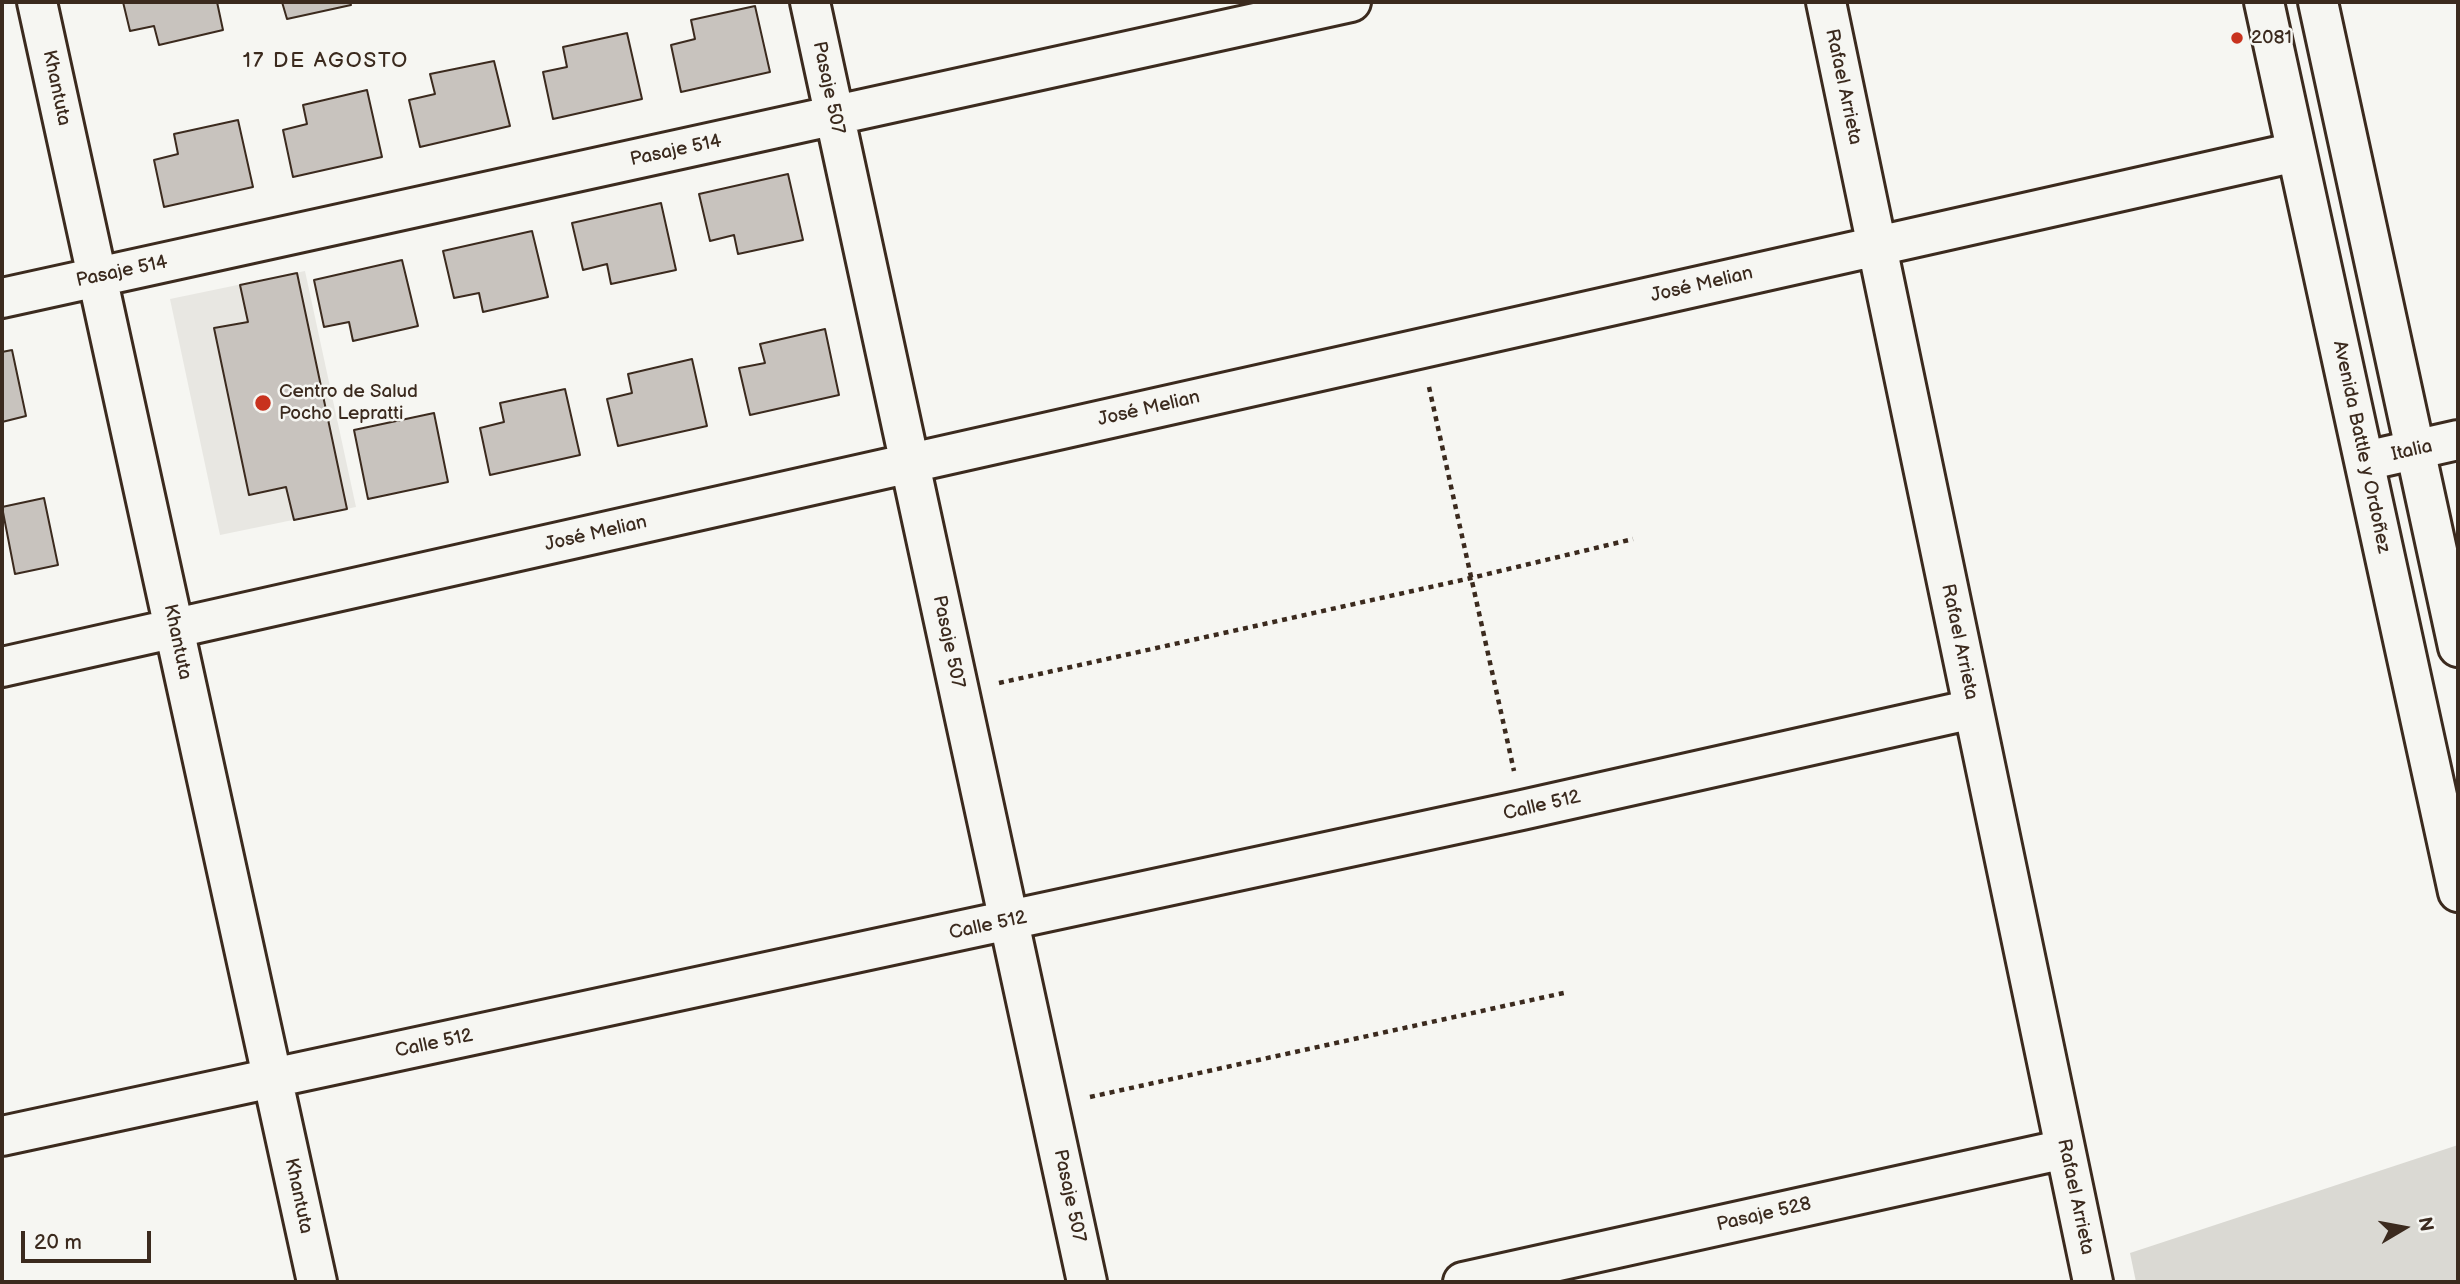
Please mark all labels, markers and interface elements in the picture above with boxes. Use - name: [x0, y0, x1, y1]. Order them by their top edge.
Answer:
- street label: Rafael Arrieta: [1820, 27, 1866, 147]
- place label: 2081: [2251, 27, 2292, 49]
- marker: 2081: [2229, 30, 2245, 46]
- street label: Pasaje 507: [807, 39, 849, 137]
- street label: Khantuta: [37, 48, 75, 128]
- district label: 17 DE AGOSTO: [244, 49, 408, 75]
- street label: Pasaje 514: [628, 130, 724, 172]
- street label: Pasaje 514: [74, 251, 170, 293]
- street label: José Melian: [1649, 262, 1755, 308]
- street label: Avenida Battle y Ordoñez: [2327, 339, 2395, 555]
- place label: Centro de Salud Pocho Lepratti: [279, 381, 418, 425]
- street label: José Melian: [1096, 386, 1202, 432]
- marker: Centro de Salud Pocho Lepratti: [253, 393, 273, 413]
- street label: Italia: [2389, 435, 2435, 467]
- street label: José Melian: [543, 511, 649, 557]
- street label: Rafael Arrieta: [1936, 582, 1982, 702]
- street label: Pasaje 507: [927, 593, 969, 691]
- street label: Khantuta: [158, 602, 196, 682]
- street label: Calle 512: [1501, 786, 1583, 826]
- street label: Calle 512: [947, 907, 1029, 945]
- street label: Calle 512: [393, 1025, 475, 1063]
- street label: Rafael Arrieta: [2052, 1137, 2098, 1257]
- street label: Pasaje 507: [1048, 1147, 1090, 1245]
- street label: Khantuta: [279, 1156, 317, 1236]
- street label: Pasaje 528: [1715, 1193, 1813, 1237]
- north arrow: [2369, 1193, 2439, 1263]
- text: N: [2413, 1215, 2438, 1233]
- scale bar: [24, 1218, 154, 1262]
- text: 20 m: [34, 1230, 82, 1255]

